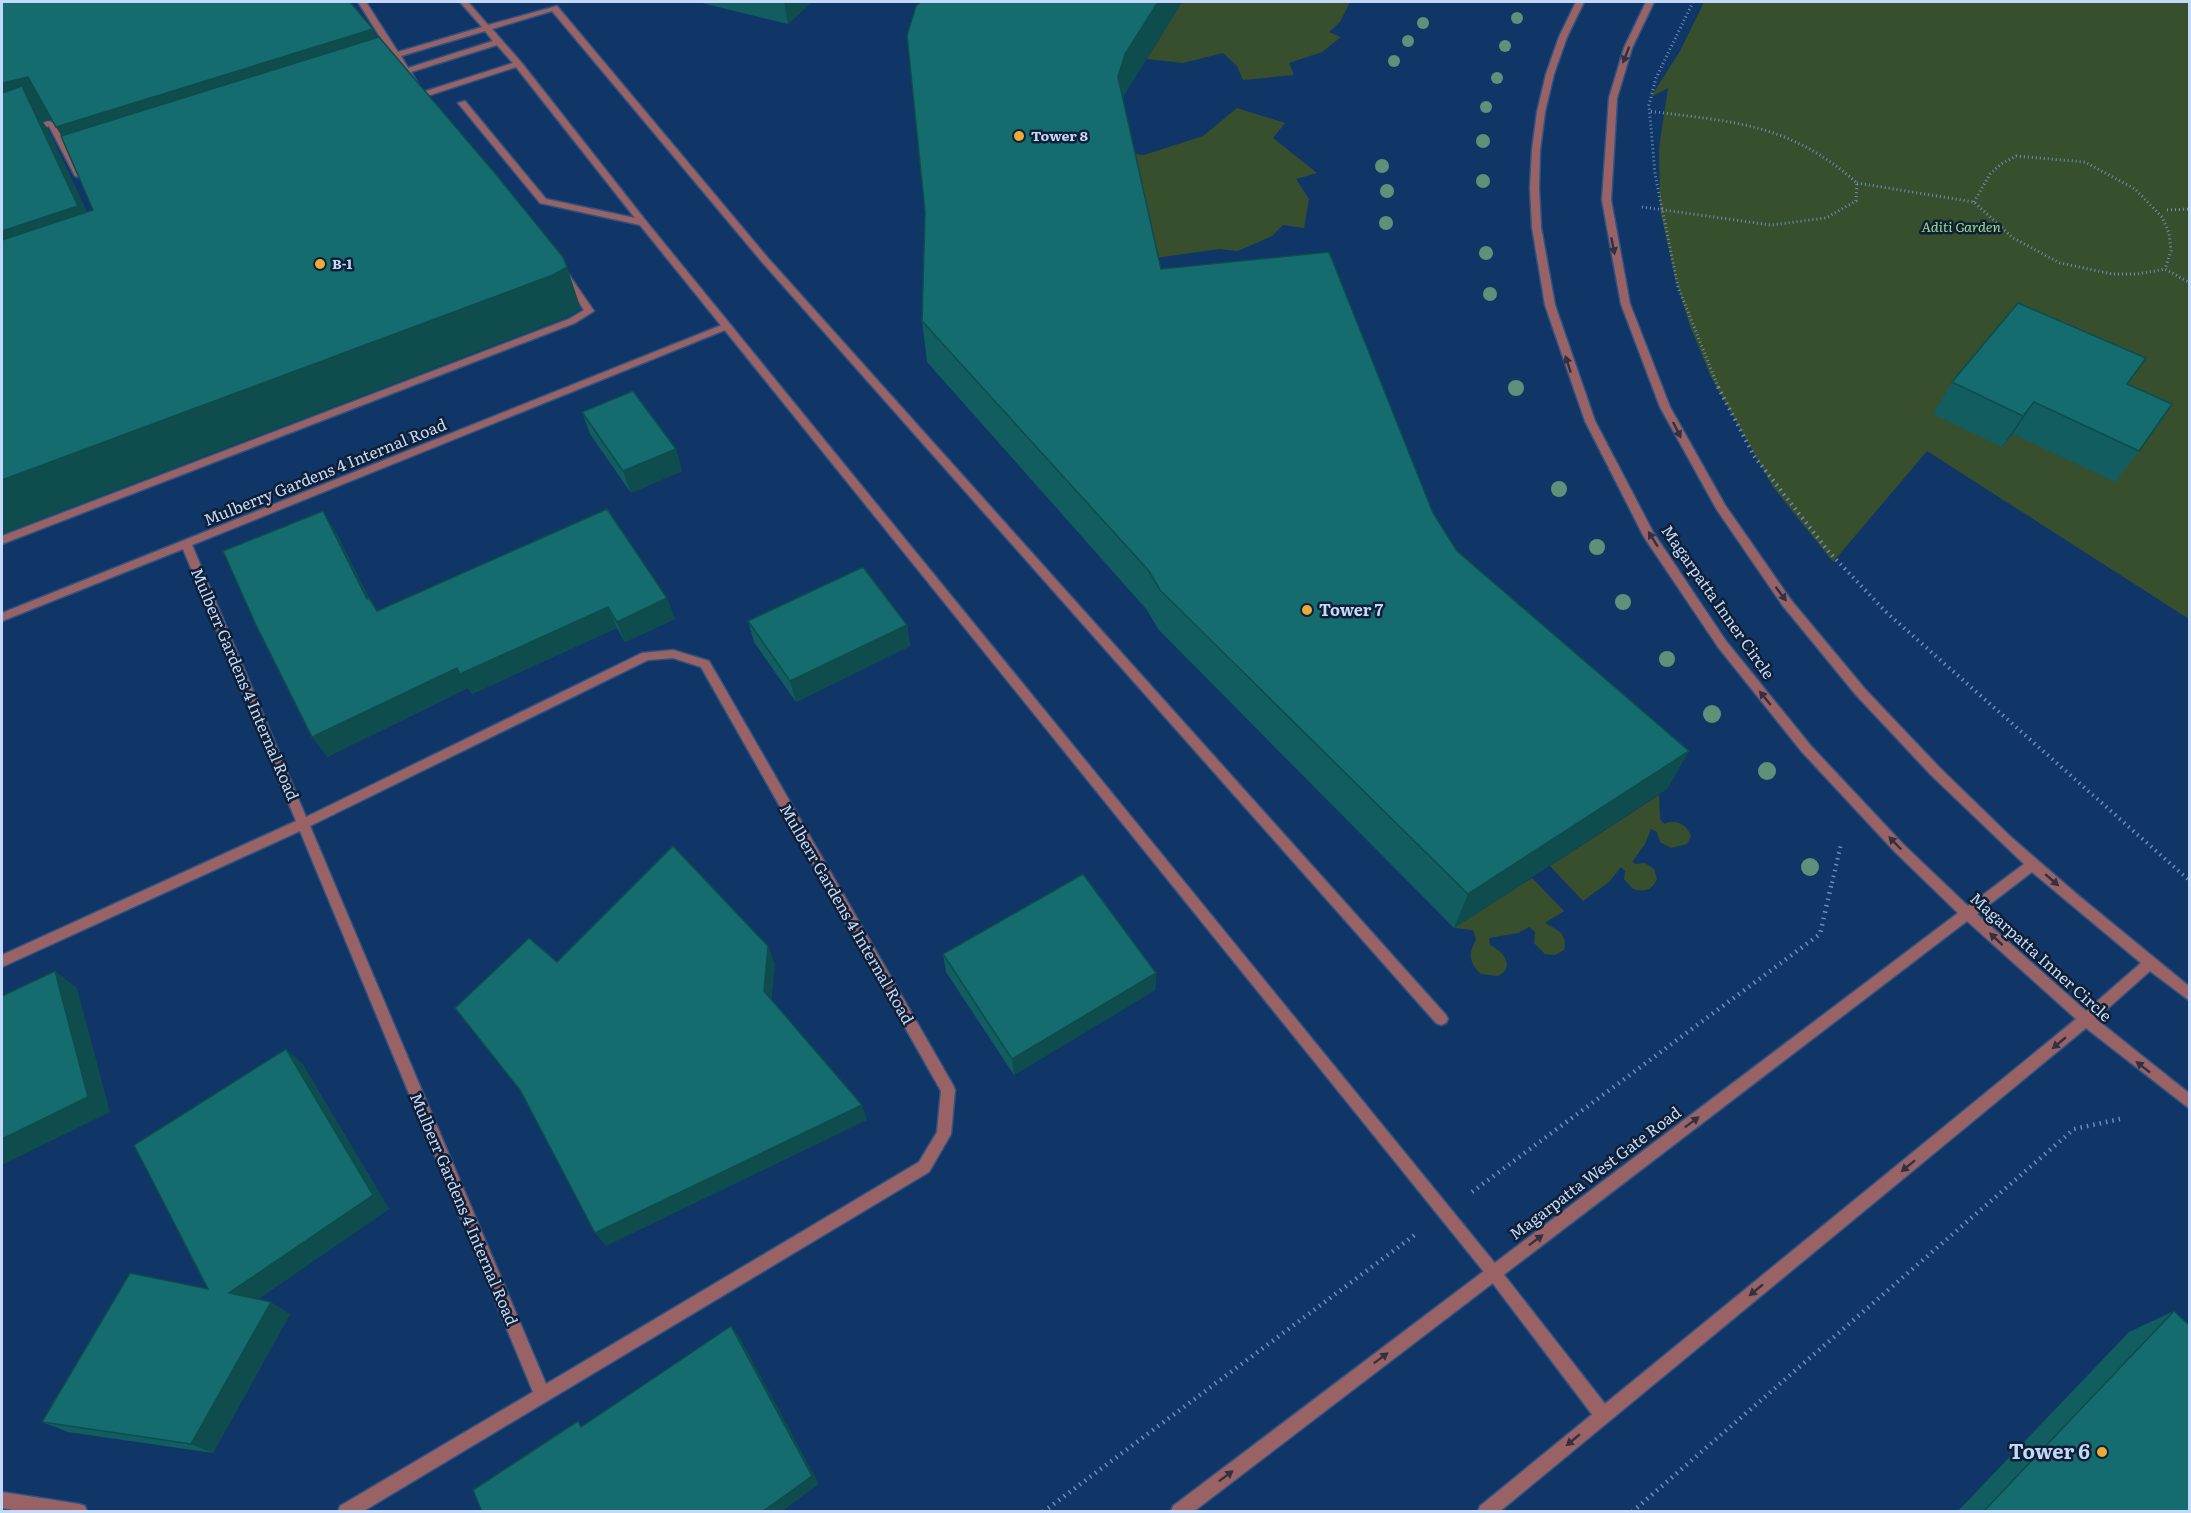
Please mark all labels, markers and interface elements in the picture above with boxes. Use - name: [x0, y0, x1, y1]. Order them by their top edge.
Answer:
- one-way arrow: [1620, 46, 1630, 64]
- place label: Tower 8: [1031, 125, 1088, 145]
- marker: Tower 8: [1012, 129, 1026, 143]
- park label: Aditi Garden: [1921, 216, 2001, 236]
- one-way arrow: [1608, 237, 1617, 256]
- place label: B-1: [332, 253, 352, 273]
- marker: B-1: [313, 257, 327, 271]
- one-way arrow: [1563, 355, 1572, 373]
- street label: Mulberry Gardens 4 Internal Road: [200, 411, 450, 531]
- one-way arrow: [1672, 421, 1681, 438]
- street label: Magarpatta Inner Circle: [1656, 519, 1781, 683]
- one-way arrow: [1647, 531, 1658, 547]
- street label: Mulberr Gardens 4 Internal Road: [186, 563, 306, 804]
- one-way arrow: [1775, 586, 1788, 602]
- place label: Tower 7: [1319, 597, 1384, 621]
- marker: Tower 7: [1300, 603, 1314, 617]
- one-way arrow: [1759, 690, 1772, 706]
- street label: Mulberr Gardens 4 Internal Road: [775, 799, 921, 1028]
- one-way arrow: [1889, 837, 1903, 851]
- one-way arrow: [2044, 873, 2059, 886]
- street label: Magarpatta Inner Circle: [1965, 886, 2118, 1027]
- one-way arrow: [1989, 933, 2003, 947]
- one-way arrow: [2051, 1037, 2067, 1050]
- one-way arrow: [2136, 1061, 2151, 1073]
- street label: Mulberr Gardens 4 Internal Road: [405, 1088, 525, 1329]
- street label: Magarpatta West Gate Road: [1504, 1099, 1685, 1245]
- one-way arrow: [1684, 1117, 1699, 1129]
- one-way arrow: [1900, 1160, 1915, 1172]
- one-way arrow: [1528, 1234, 1544, 1246]
- one-way arrow: [1749, 1283, 1764, 1295]
- one-way arrow: [1372, 1352, 1388, 1364]
- one-way arrow: [1565, 1433, 1581, 1446]
- place label: Tower 6: [2009, 1435, 2090, 1465]
- marker: Tower 6: [2095, 1445, 2109, 1459]
- one-way arrow: [1217, 1470, 1233, 1482]

